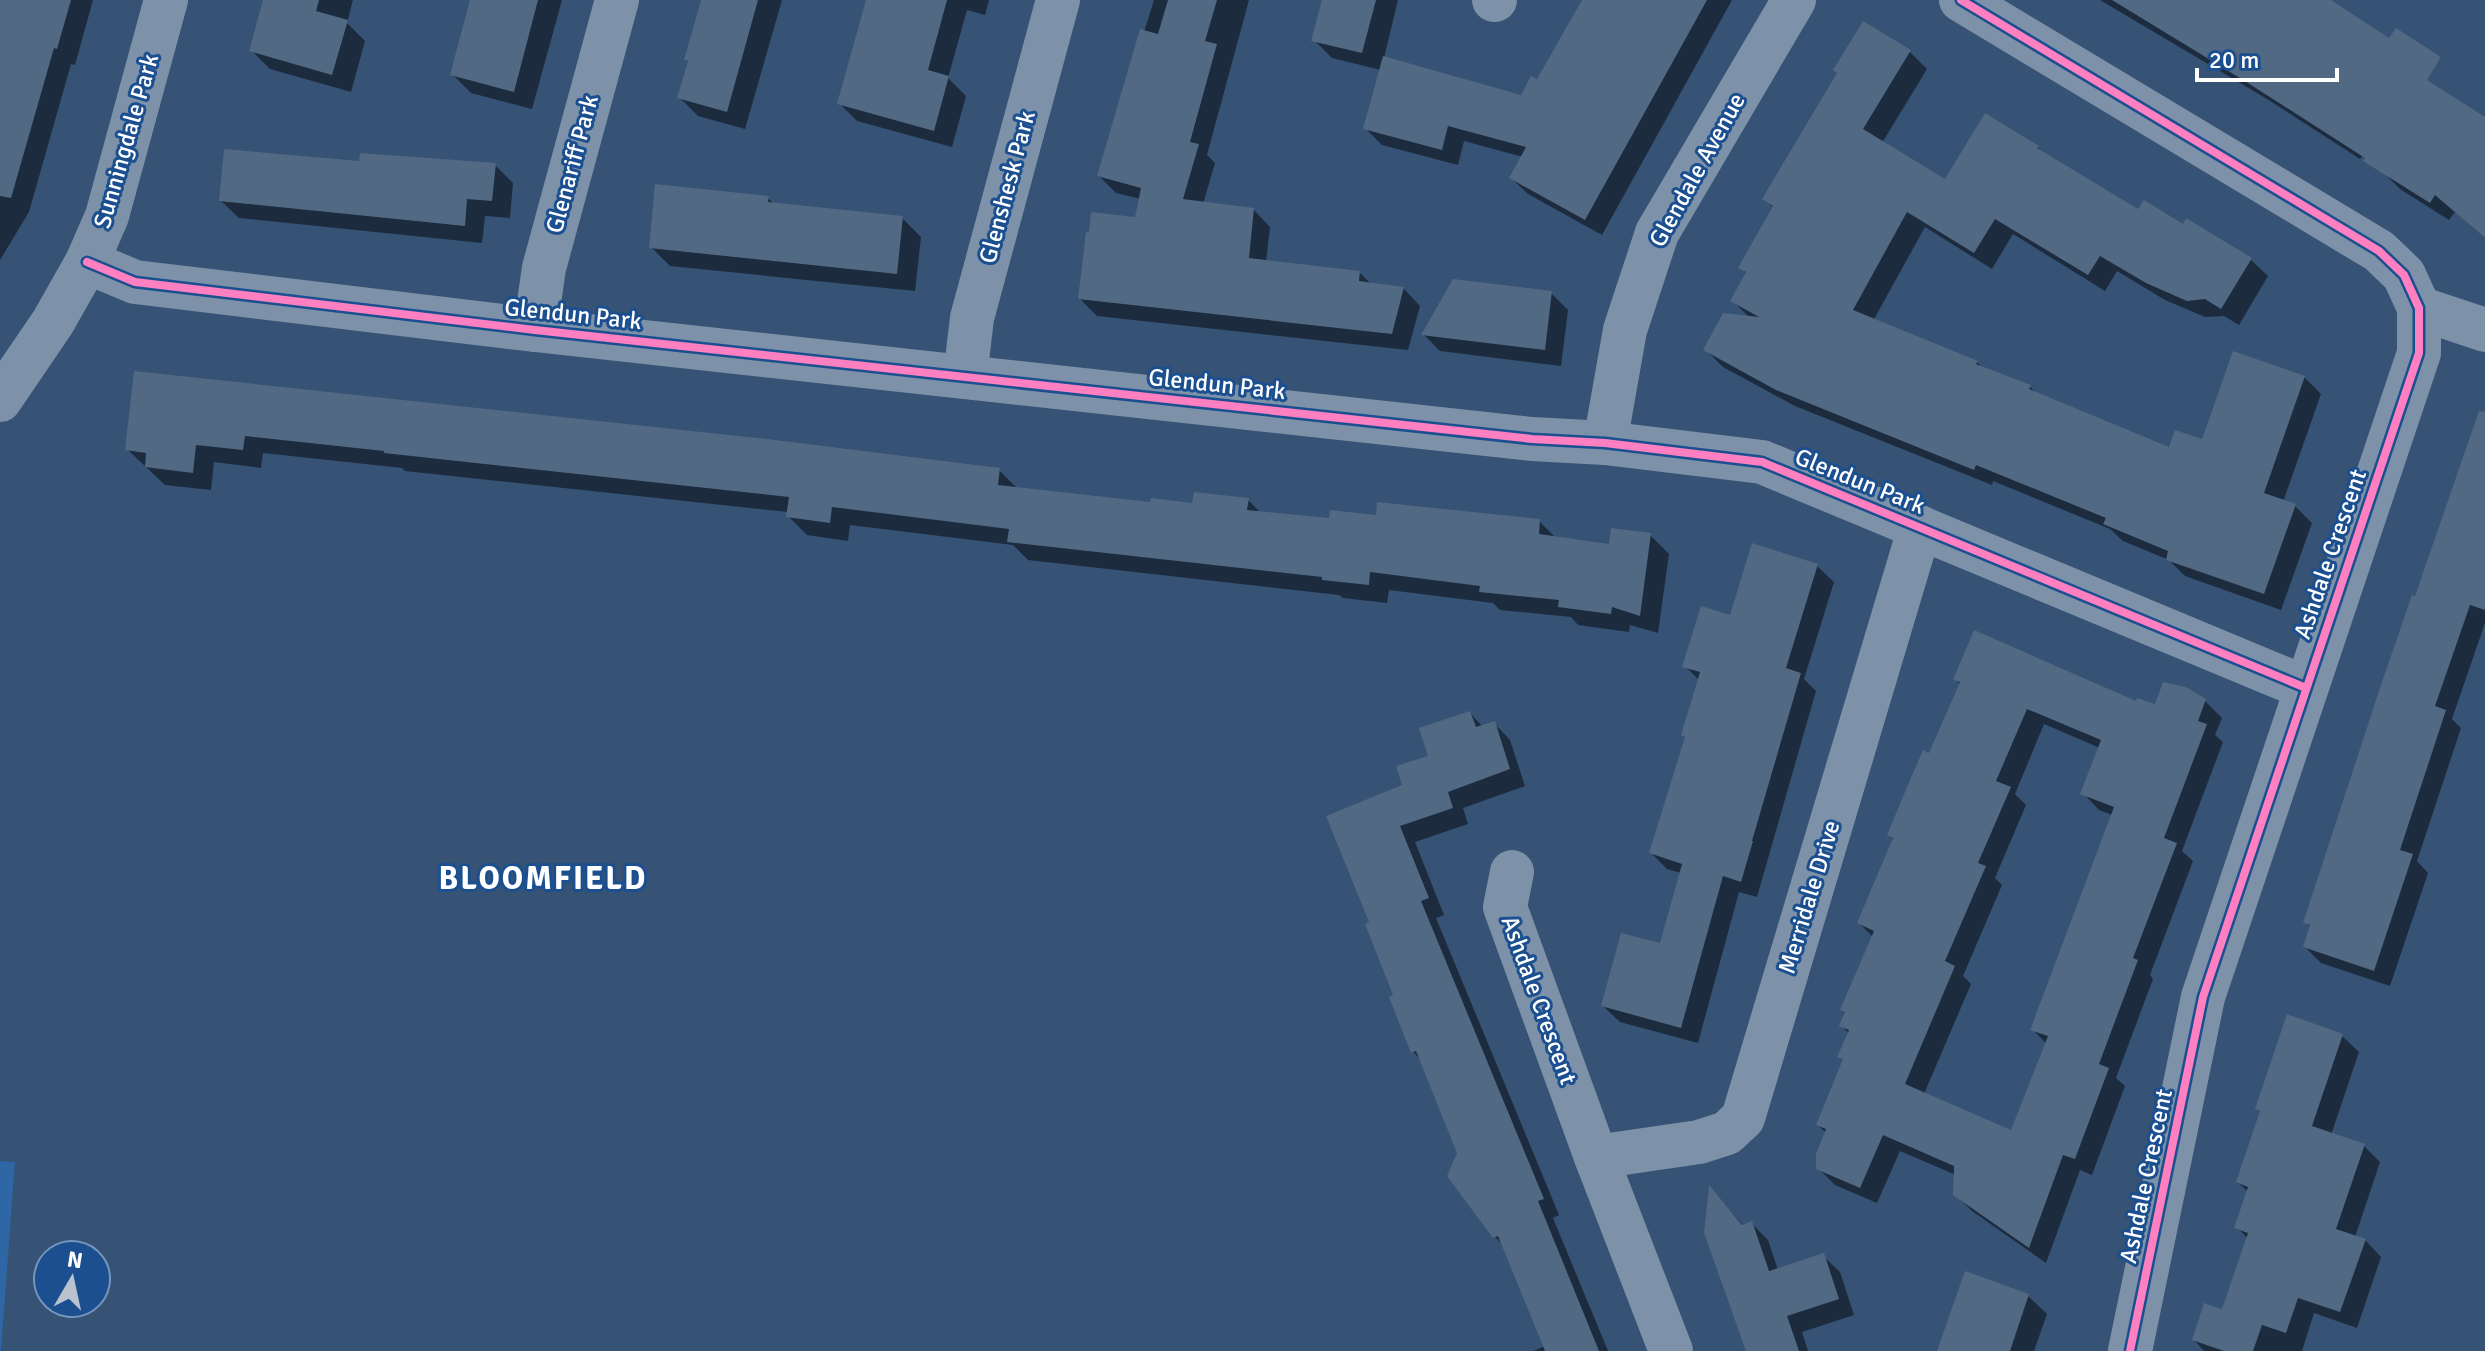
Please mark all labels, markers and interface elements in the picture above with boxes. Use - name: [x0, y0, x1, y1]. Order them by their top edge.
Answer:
- scale bar: [2197, 32, 2337, 82]
- text: 20 m: [2209, 45, 2259, 75]
- street label: Sunningdale Park: [87, 50, 165, 232]
- street label: Glendale Avenue: [1642, 88, 1752, 252]
- street label: Glenariff Park: [539, 92, 605, 236]
- street label: Glenshesk Park: [972, 107, 1042, 267]
- street label: Glendun Park: [503, 292, 643, 336]
- street label: Glendun Park: [1147, 362, 1287, 406]
- street label: Glendun Park: [1791, 441, 1929, 521]
- street label: Ashdale Crescent: [2287, 465, 2373, 643]
- street label: Merridale Drive: [1771, 817, 1847, 977]
- district label: BLOOMFIELD: [439, 859, 647, 898]
- street label: Ashdale Crescent: [1495, 912, 1583, 1088]
- street label: Ashdale Crescent: [2113, 1086, 2179, 1266]
- north arrow: [32, 1239, 112, 1319]
- text: N: [65, 1245, 85, 1274]

